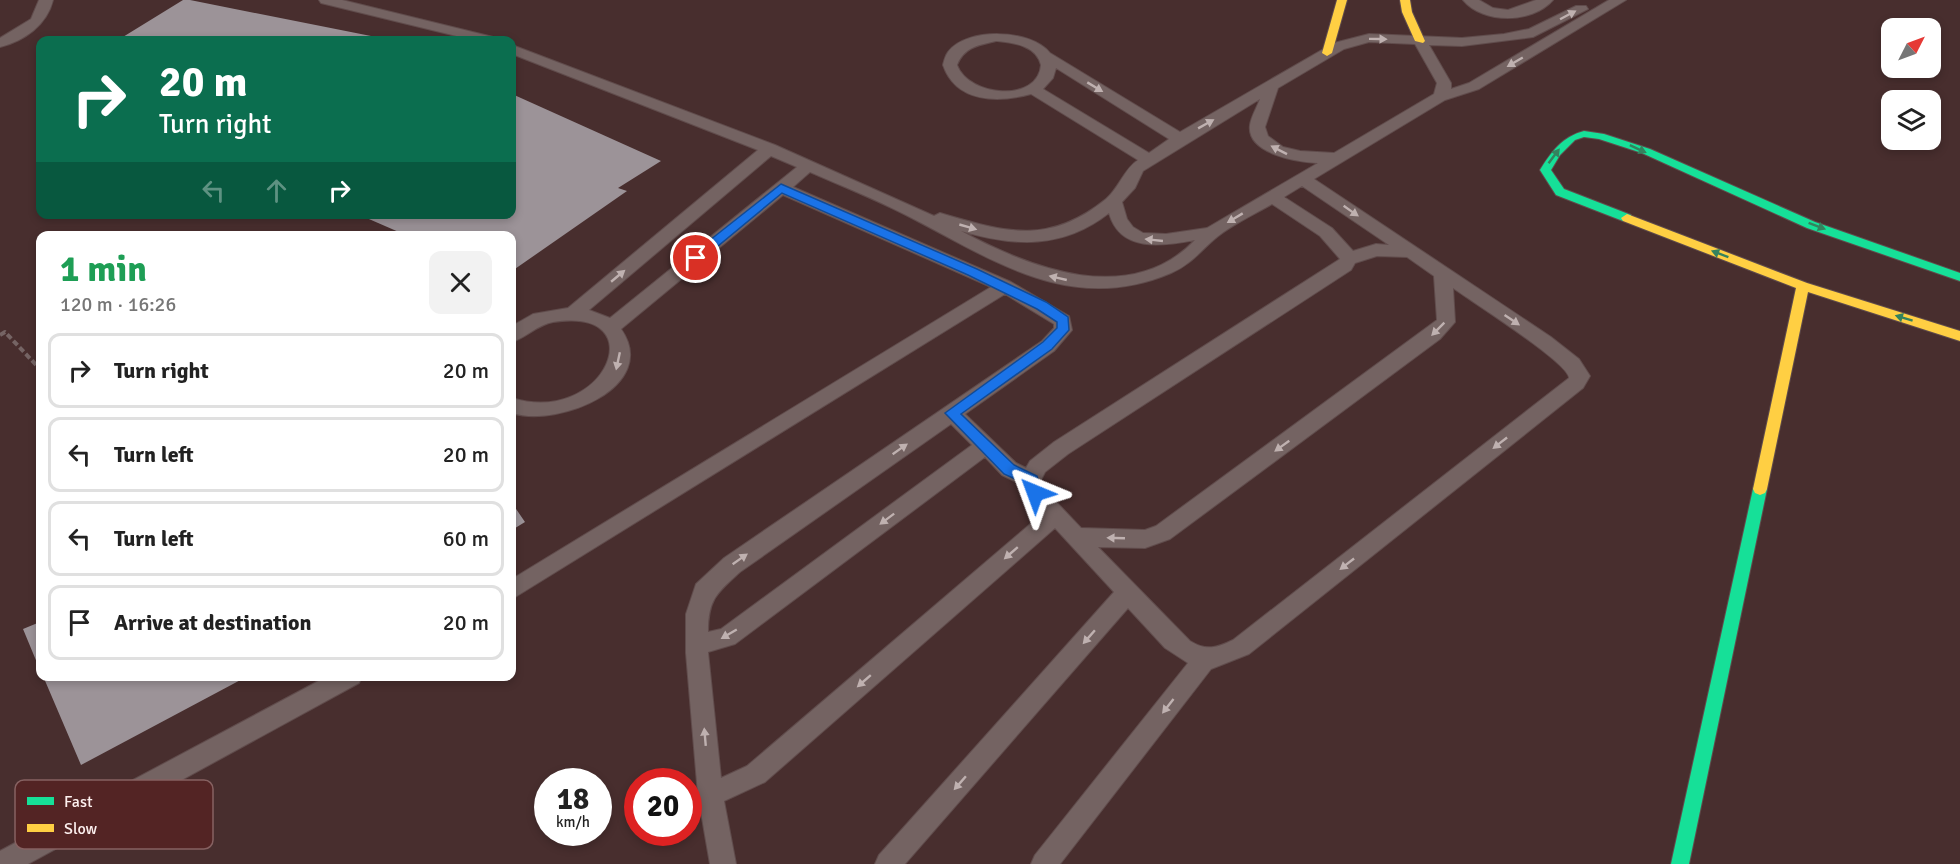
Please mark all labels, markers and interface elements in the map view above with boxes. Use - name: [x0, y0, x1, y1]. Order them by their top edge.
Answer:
- one-way arrow: [1560, 11, 1577, 20]
- north arrow: [1881, 18, 1941, 78]
- map controls: [1881, 18, 1941, 150]
- one-way arrow: [1369, 34, 1388, 44]
- text: 20 m: [159, 57, 248, 108]
- one-way arrow: [1507, 57, 1523, 68]
- icon: right: [60, 60, 138, 138]
- one-way arrow: [1087, 82, 1103, 93]
- button: layers: [1881, 90, 1941, 150]
- text: Turn right: [159, 108, 272, 141]
- one-way arrow: [1198, 119, 1214, 130]
- one-way arrow: [1630, 144, 1647, 153]
- one-way arrow: [1270, 145, 1287, 155]
- one-way arrow: [1548, 148, 1560, 164]
- icon: left: [197, 174, 230, 207]
- icon: ahead: [260, 174, 293, 207]
- icon: right: [323, 174, 356, 207]
- one-way arrow: [1342, 205, 1358, 217]
- one-way arrow: [1226, 213, 1243, 223]
- one-way arrow: [1808, 222, 1826, 232]
- one-way arrow: [959, 223, 977, 232]
- pin: [670, 232, 721, 283]
- one-way arrow: [1144, 235, 1163, 244]
- icon: arrive: [679, 241, 712, 274]
- text: 1 min: [60, 247, 147, 292]
- one-way arrow: [1711, 249, 1729, 259]
- button: close: [429, 251, 492, 314]
- one-way arrow: [610, 270, 626, 283]
- one-way arrow: [1049, 273, 1067, 283]
- text: 120 m · 16:26: [60, 292, 176, 317]
- one-way arrow: [1895, 313, 1913, 323]
- one-way arrow: [1504, 315, 1520, 326]
- one-way arrow: [1431, 322, 1445, 337]
- one-way arrow: [613, 351, 622, 370]
- icon: right: [63, 354, 96, 387]
- text: Turn right: [114, 357, 209, 384]
- text: 20 m: [443, 357, 489, 384]
- one-way arrow: [1493, 436, 1508, 448]
- icon: left: [63, 438, 96, 471]
- one-way arrow: [1274, 440, 1290, 452]
- text: Turn left: [114, 441, 194, 468]
- text: 20 m: [443, 441, 489, 468]
- one-way arrow: [892, 443, 908, 455]
- position arrow: [1003, 461, 1067, 525]
- one-way arrow: [879, 513, 895, 525]
- icon: left: [63, 522, 96, 555]
- text: Turn left: [114, 525, 194, 552]
- text: 60 m: [443, 525, 489, 552]
- one-way arrow: [1107, 533, 1126, 543]
- one-way arrow: [1004, 546, 1019, 559]
- one-way arrow: [732, 554, 748, 565]
- one-way arrow: [1339, 557, 1355, 570]
- icon: arrive: [63, 606, 96, 639]
- text: Arrive at destination: [114, 609, 311, 636]
- text: 20 m: [443, 609, 489, 636]
- one-way arrow: [720, 629, 737, 639]
- one-way arrow: [1083, 629, 1096, 644]
- one-way arrow: [857, 674, 872, 687]
- one-way arrow: [1161, 698, 1174, 714]
- one-way arrow: [700, 727, 710, 746]
- speed limit sign: 20: [624, 768, 702, 846]
- one-way arrow: [954, 775, 967, 790]
- legend: [15, 780, 213, 849]
- text: 18: [557, 781, 589, 818]
- text: Fast: [64, 792, 93, 812]
- text: km/h: [556, 813, 590, 831]
- text: Slow: [64, 819, 98, 839]

